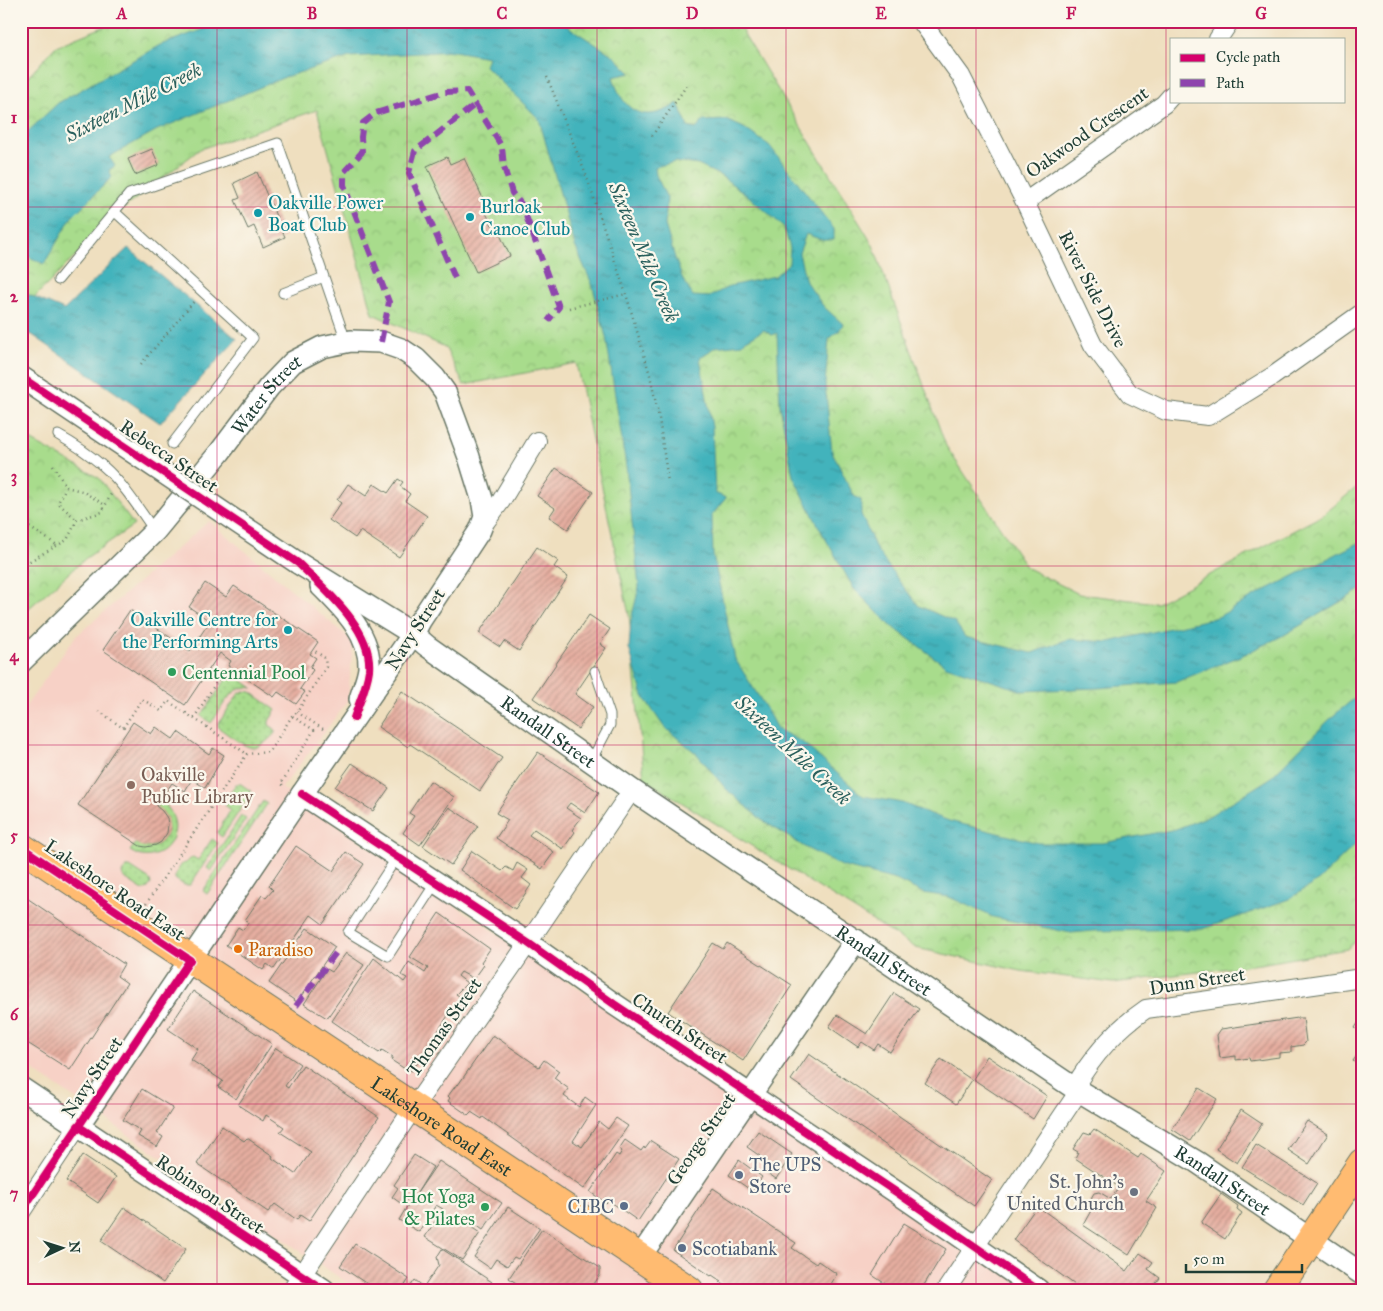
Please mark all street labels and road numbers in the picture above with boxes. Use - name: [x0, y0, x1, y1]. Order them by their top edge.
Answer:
- street label: Oakwood Crescent: [1021, 81, 1153, 183]
- street label: River Side Drive: [1054, 227, 1132, 351]
- street label: Water Street: [226, 348, 305, 439]
- street label: Rebecca Street: [115, 415, 223, 497]
- street label: Navy Street: [380, 584, 450, 674]
- street label: Randall Street: [496, 690, 601, 773]
- street label: Lakeshore Road East: [40, 834, 190, 946]
- street label: Randall Street: [832, 919, 937, 1001]
- street label: Dunn Street: [1147, 962, 1247, 1000]
- street label: Thomas Street: [401, 973, 487, 1081]
- street label: Church Street: [628, 988, 732, 1069]
- street label: Navy Street: [56, 1032, 128, 1122]
- street label: Lakeshore Road East: [367, 1071, 517, 1181]
- street label: George Street: [662, 1088, 741, 1190]
- street label: Randall Street: [1170, 1140, 1275, 1220]
- street label: Robinson Street: [151, 1149, 269, 1239]

